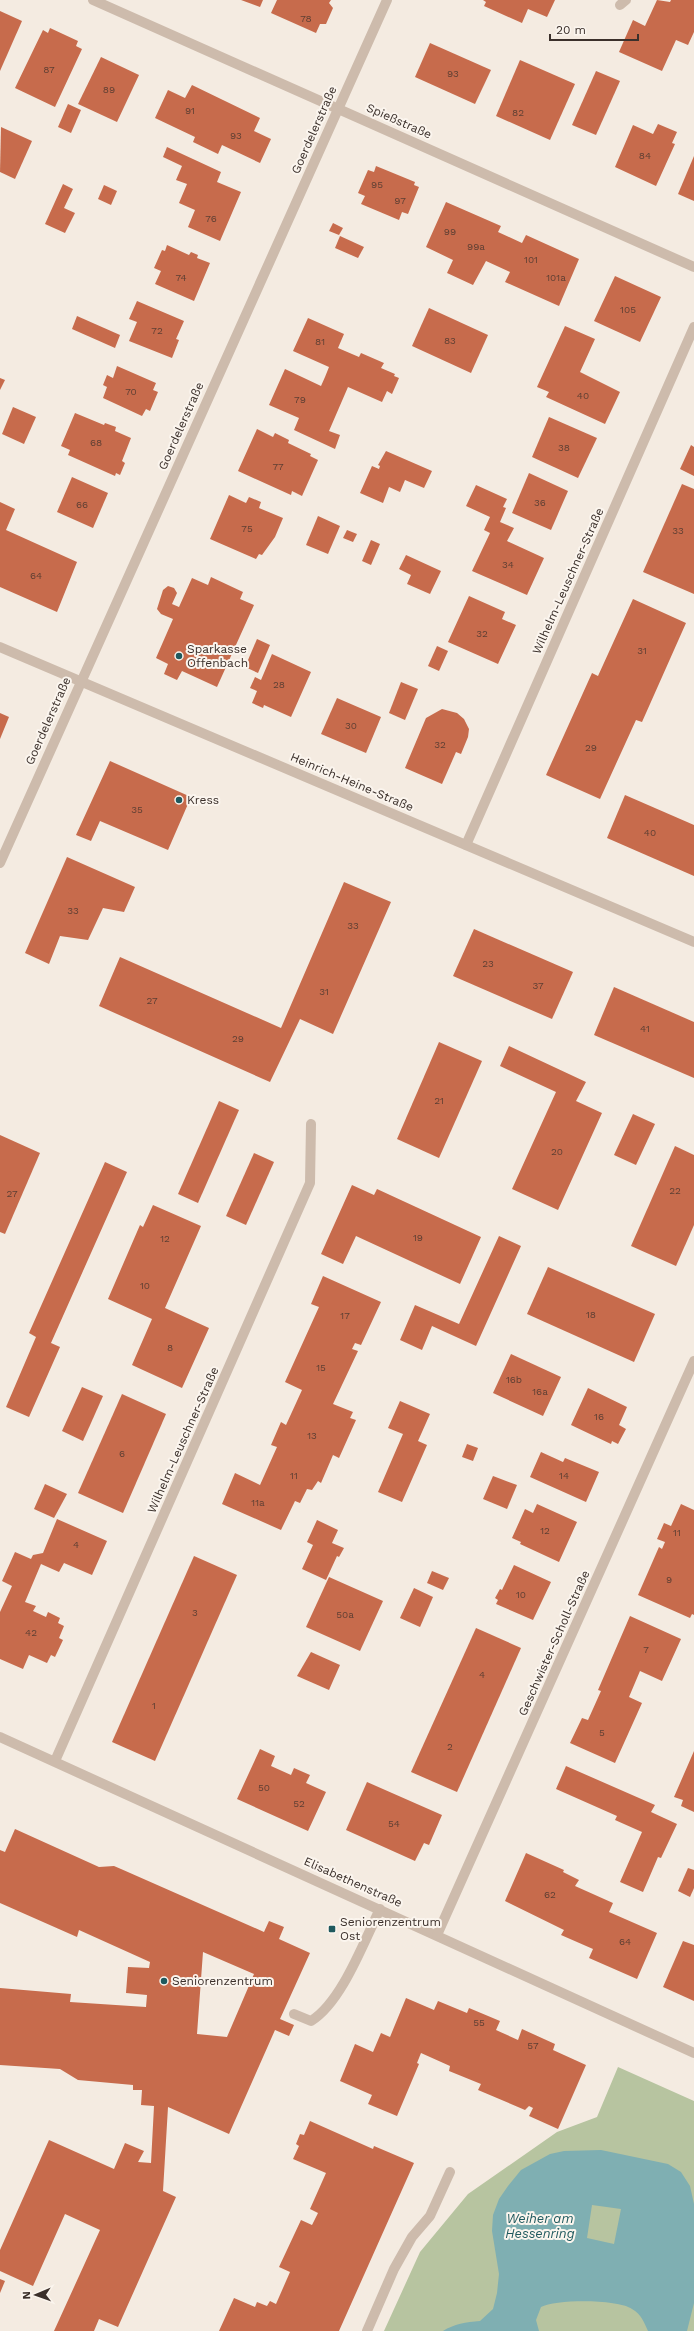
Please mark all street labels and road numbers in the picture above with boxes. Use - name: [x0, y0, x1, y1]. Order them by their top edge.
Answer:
- street label: Goerdelerstraße: [288, 84, 340, 176]
- street label: Spießstraße: [364, 100, 434, 142]
- street label: Goerdelerstraße: [155, 380, 207, 472]
- street label: Wilhelm-Leuschner-Straße: [529, 506, 607, 656]
- street label: Goerdelerstraße: [22, 675, 74, 767]
- street label: Heinrich-Heine-Straße: [288, 750, 416, 814]
- street label: Wilhelm-Leuschner-Straße: [144, 1365, 222, 1515]
- street label: Geschwister-Scholl-Straße: [516, 1568, 592, 1718]
- street label: Elisabethenstraße: [302, 1854, 404, 1910]

